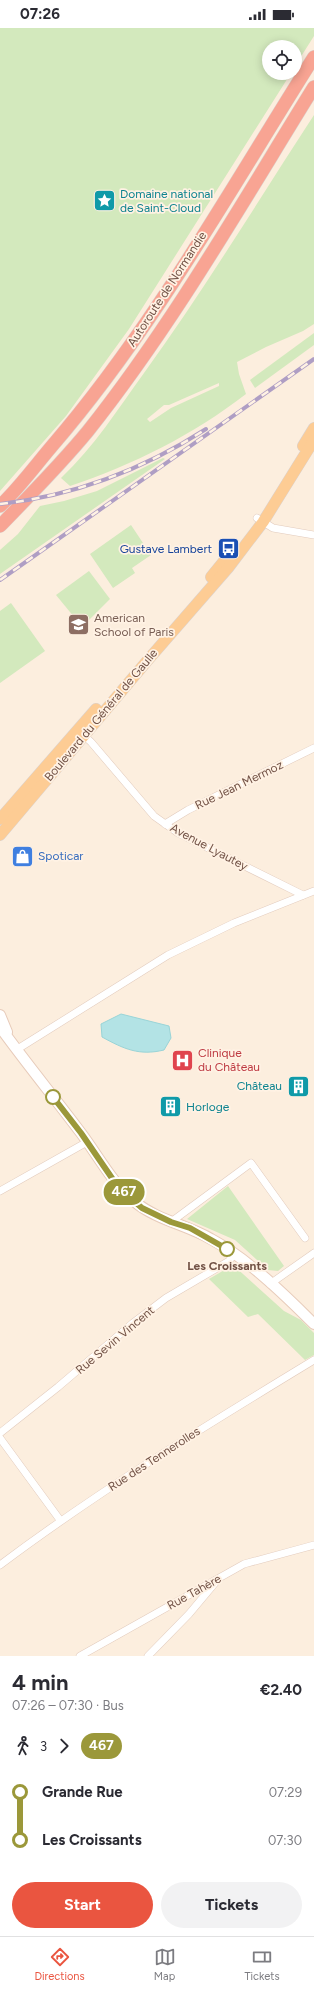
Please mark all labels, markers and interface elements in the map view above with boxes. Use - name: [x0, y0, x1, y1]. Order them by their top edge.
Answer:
- text: 07:26: [20, 5, 60, 23]
- map controls: [262, 40, 302, 80]
- button: locate: [262, 40, 302, 80]
- place label: Domaine national de Saint-Cloud: [120, 187, 213, 215]
- place icon: Domaine national de Saint-Cloud: [92, 188, 118, 214]
- street label: Autoroute de Normandie: [125, 229, 210, 349]
- bus stop icon: Gustave Lambert: [215, 536, 241, 562]
- place label: Gustave Lambert: [120, 542, 212, 556]
- place label: American School of Paris: [94, 611, 174, 639]
- school or university icon: American School of Paris: [65, 612, 91, 638]
- street label: Boulevard du Général de Gaulle: [42, 646, 161, 784]
- street label: Rue Jean Mermoz: [193, 758, 285, 812]
- street label: Avenue Lyautey: [168, 821, 251, 874]
- shop icon: Spoticar: [9, 843, 35, 869]
- place label: Spoticar: [38, 849, 83, 863]
- place label: Clinique du Château: [198, 1046, 260, 1074]
- hospital icon: Clinique du Château: [169, 1047, 195, 1073]
- building icon: Château: [285, 1073, 311, 1099]
- place label: Château: [237, 1079, 282, 1093]
- unlabelled marker: [45, 1089, 61, 1105]
- building icon: Horloge: [157, 1094, 183, 1120]
- place label: Horloge: [186, 1100, 230, 1114]
- line badge: 467: [101, 1179, 147, 1205]
- text: 467: [112, 1183, 136, 1200]
- marker: Les Croissants: [219, 1241, 235, 1257]
- place label: Les Croissants: [187, 1259, 267, 1273]
- street label: Rue Sevin Vincent: [73, 1303, 157, 1377]
- street label: Rue des Tennerolles: [105, 1424, 203, 1494]
- street label: Rue Tahère: [165, 1571, 224, 1613]
- text: 4 min: [12, 1669, 69, 1696]
- text: €2.40: [260, 1681, 302, 1699]
- text: 07:26 – 07:30 · Bus: [12, 1698, 124, 1713]
- icon: walk: [12, 1735, 34, 1757]
- icon: forward: [53, 1735, 75, 1757]
- text: 467: [89, 1737, 114, 1754]
- text: 3: [40, 1739, 47, 1754]
- text: Grande Rue: [42, 1783, 123, 1801]
- text: 07:29: [269, 1785, 302, 1800]
- text: Les Croissants: [42, 1831, 142, 1849]
- text: 07:30: [268, 1833, 302, 1848]
- button: Start: [12, 1882, 153, 1928]
- button: Tickets: [161, 1882, 302, 1928]
- tab: Directions: [34, 1946, 85, 1983]
- tab: Map: [154, 1946, 176, 1983]
- tab: Tickets: [244, 1946, 280, 1983]

